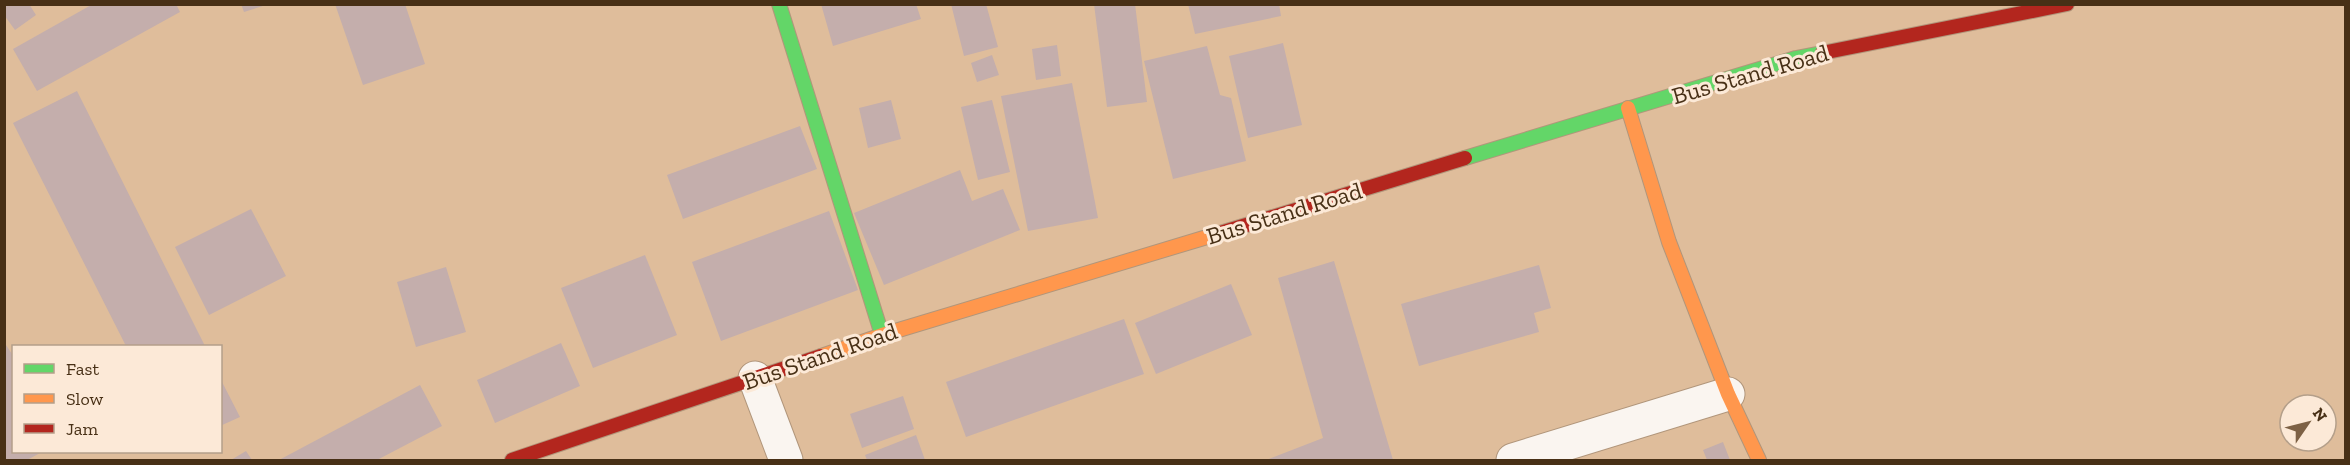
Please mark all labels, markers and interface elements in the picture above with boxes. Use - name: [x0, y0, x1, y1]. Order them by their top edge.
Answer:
- street label: Bus Stand Road: [1669, 38, 1831, 110]
- street label: Bus Stand Road: [1203, 176, 1365, 250]
- street label: Bus Stand Road: [739, 316, 901, 396]
- legend: [12, 345, 222, 453]
- text: Fast: [66, 358, 99, 380]
- text: Slow: [66, 388, 103, 410]
- north arrow: [2278, 393, 2338, 453]
- text: N: [2309, 404, 2331, 425]
- text: Jam: [66, 418, 98, 440]

